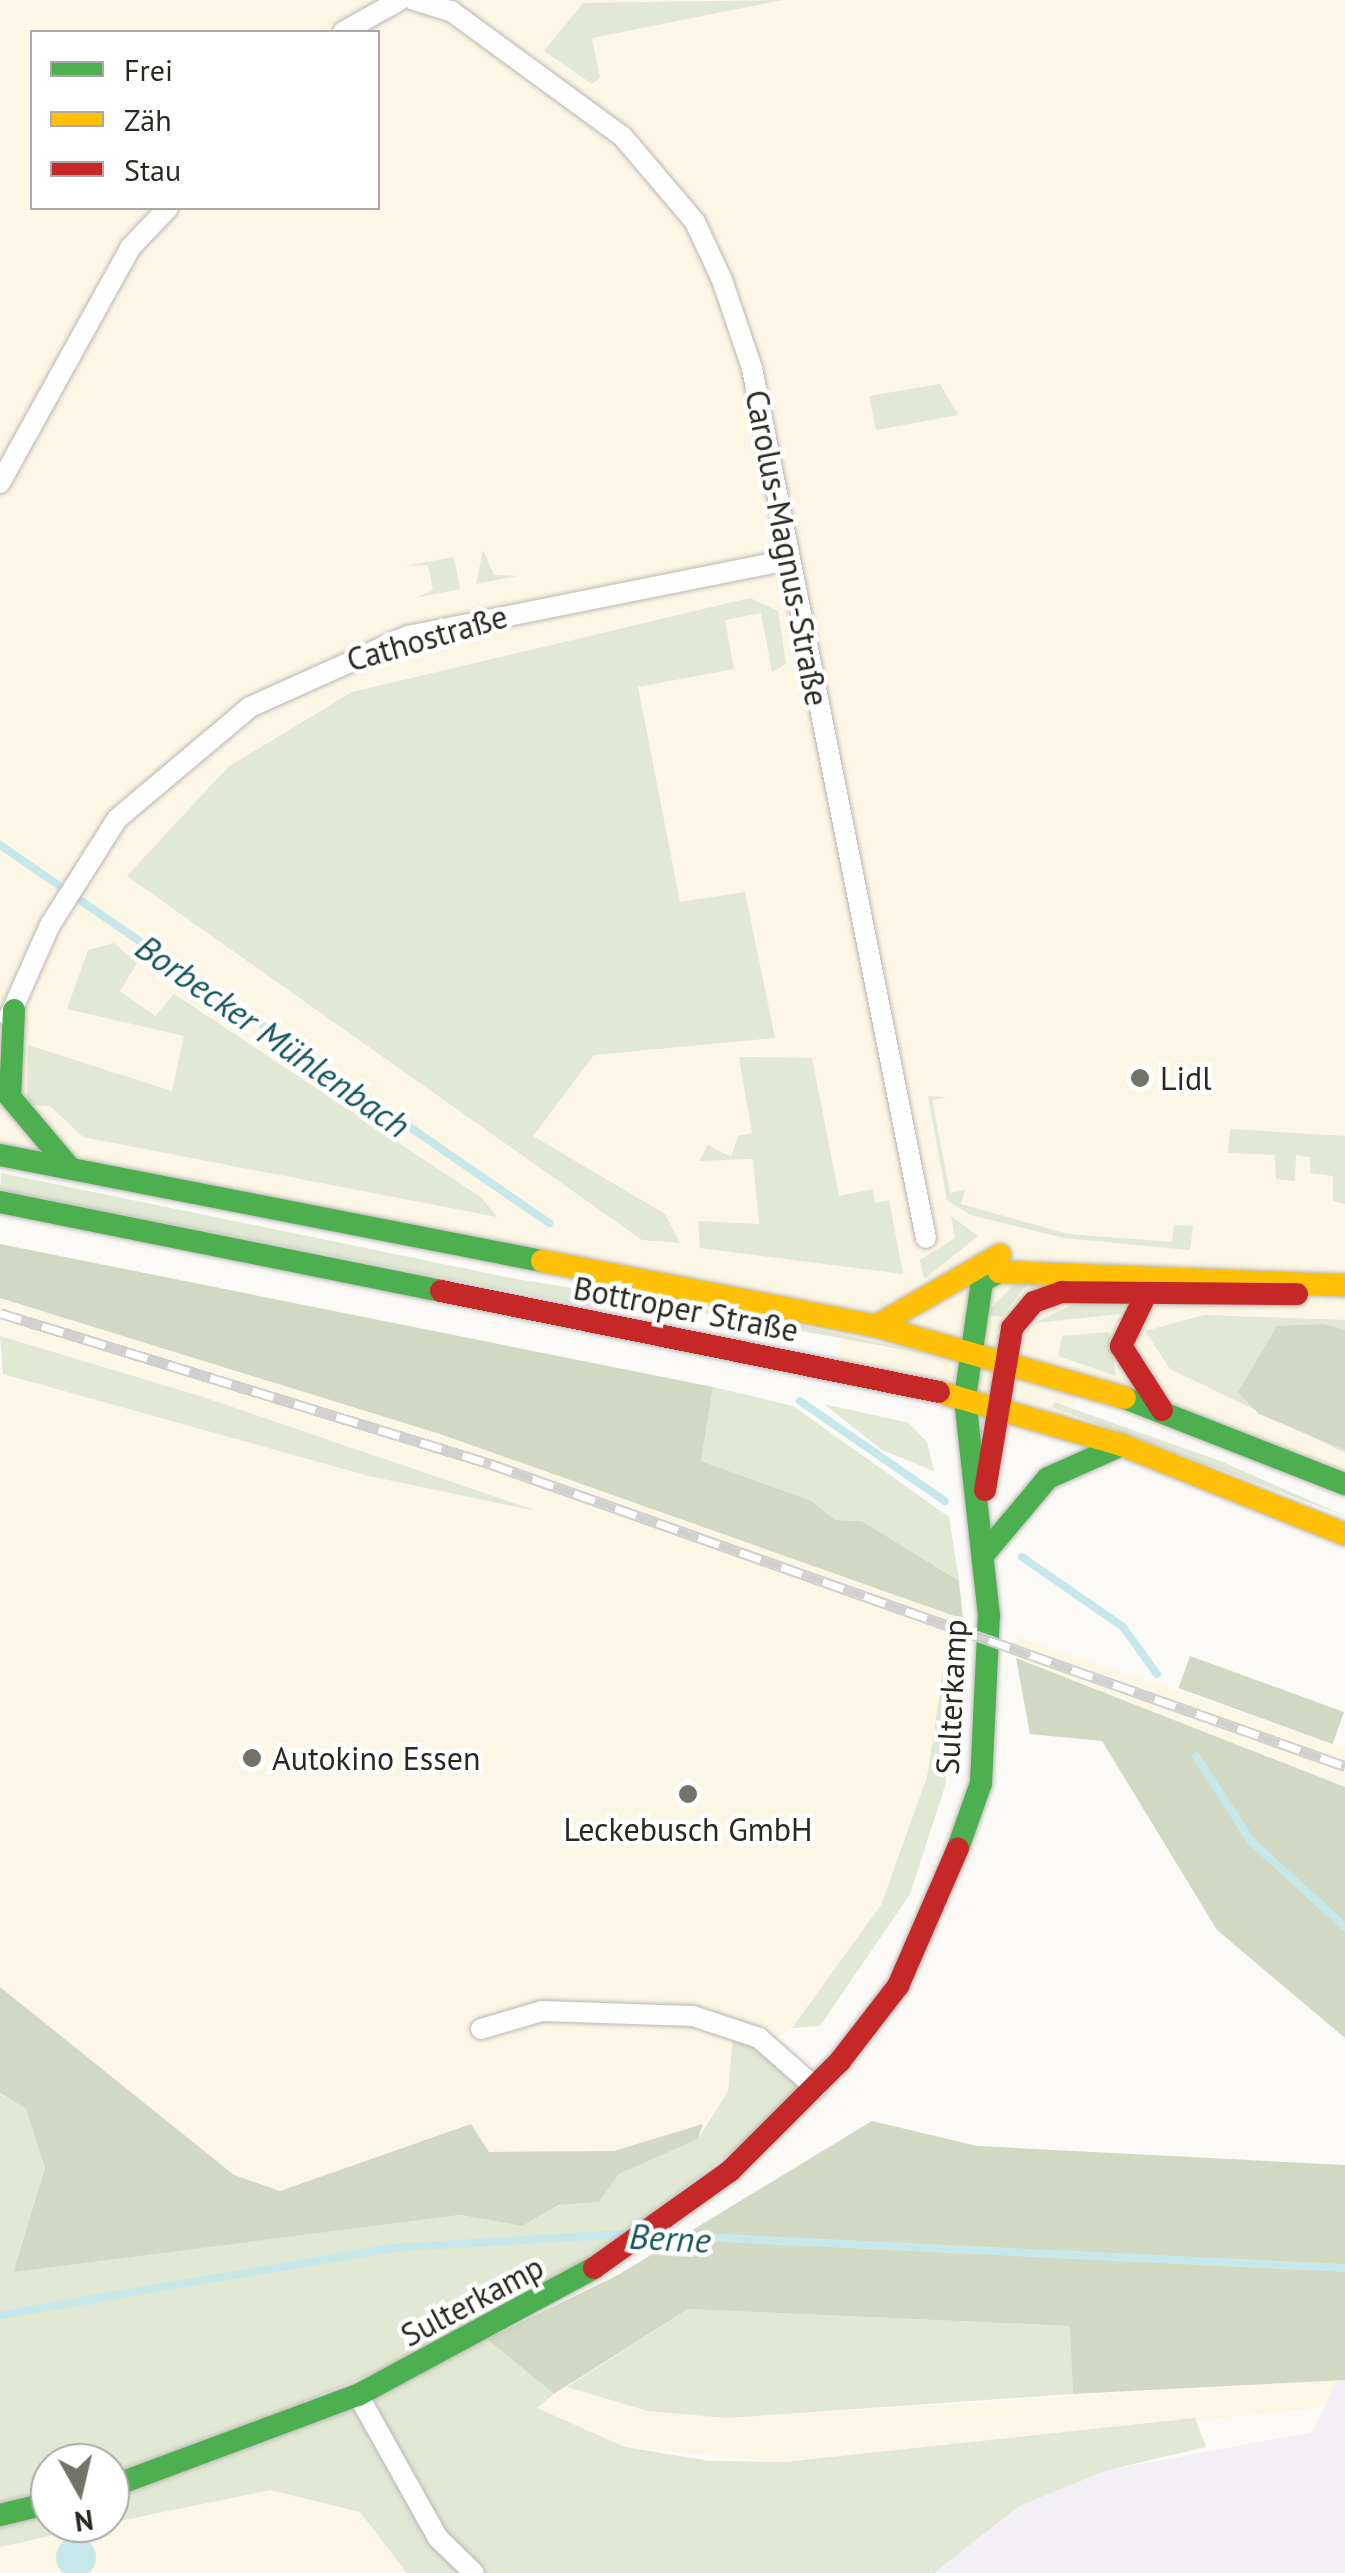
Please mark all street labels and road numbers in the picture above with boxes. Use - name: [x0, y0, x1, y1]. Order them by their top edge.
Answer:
- street label: Carolus-Magnus-Straße: [738, 387, 836, 709]
- street label: Cathostraße: [342, 597, 512, 679]
- street label: Bottroper Straße: [570, 1268, 802, 1350]
- street label: Sulterkamp: [928, 1618, 974, 1776]
- street label: Sulterkamp: [394, 2247, 550, 2355]

